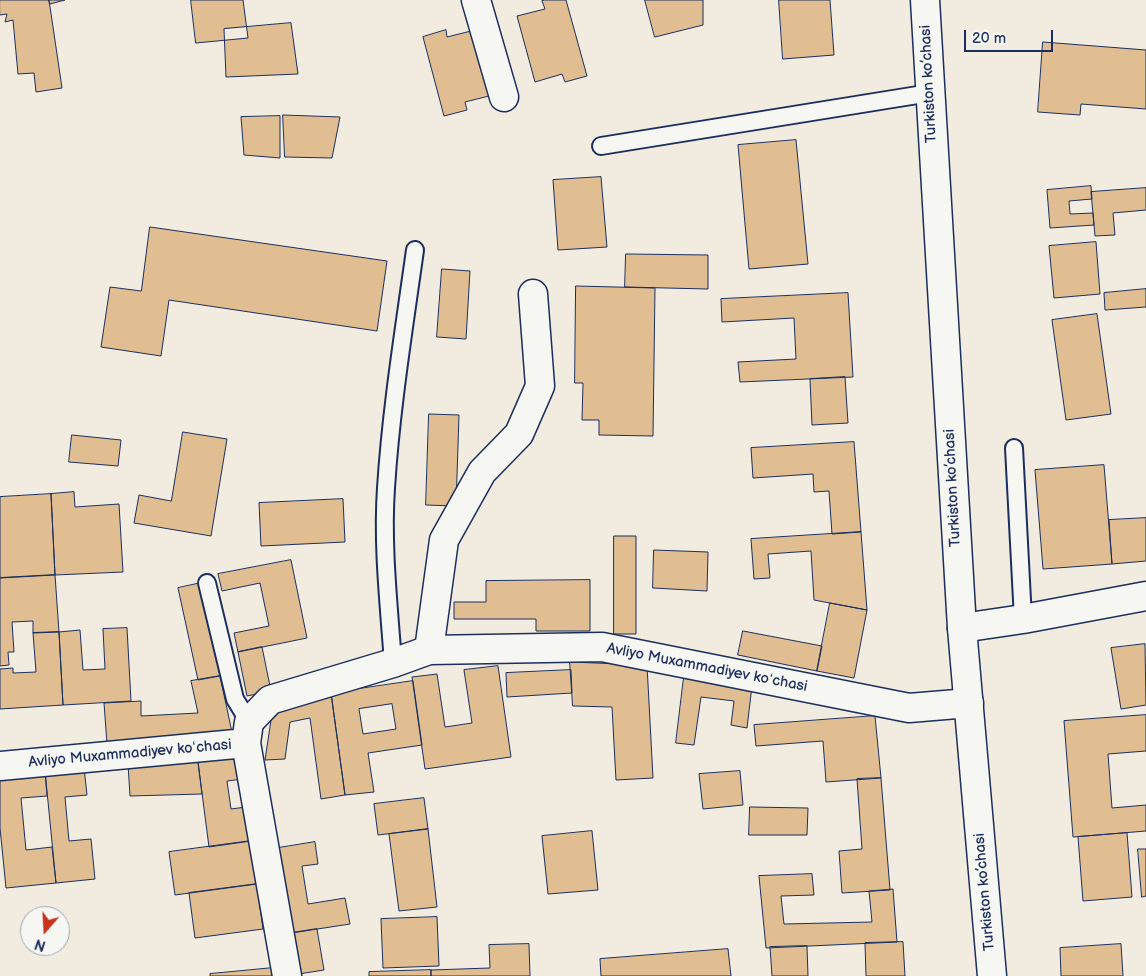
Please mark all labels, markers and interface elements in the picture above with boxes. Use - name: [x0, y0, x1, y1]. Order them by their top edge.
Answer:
- scale bar: [966, 20, 1055, 52]
- street label: Turkiston ko’chasi: [917, 25, 941, 143]
- text: 20 m: [972, 29, 1006, 48]
- street label: Turkiston ko’chasi: [941, 429, 965, 547]
- street label: Avliyo Muxammadiyev koʻchasi: [605, 640, 809, 696]
- street label: Avliyo Muxammadiyev koʻchasi: [28, 736, 232, 772]
- street label: Turkiston ko’chasi: [971, 832, 999, 952]
- north arrow: [20, 906, 70, 956]
- text: N: [33, 935, 48, 954]

